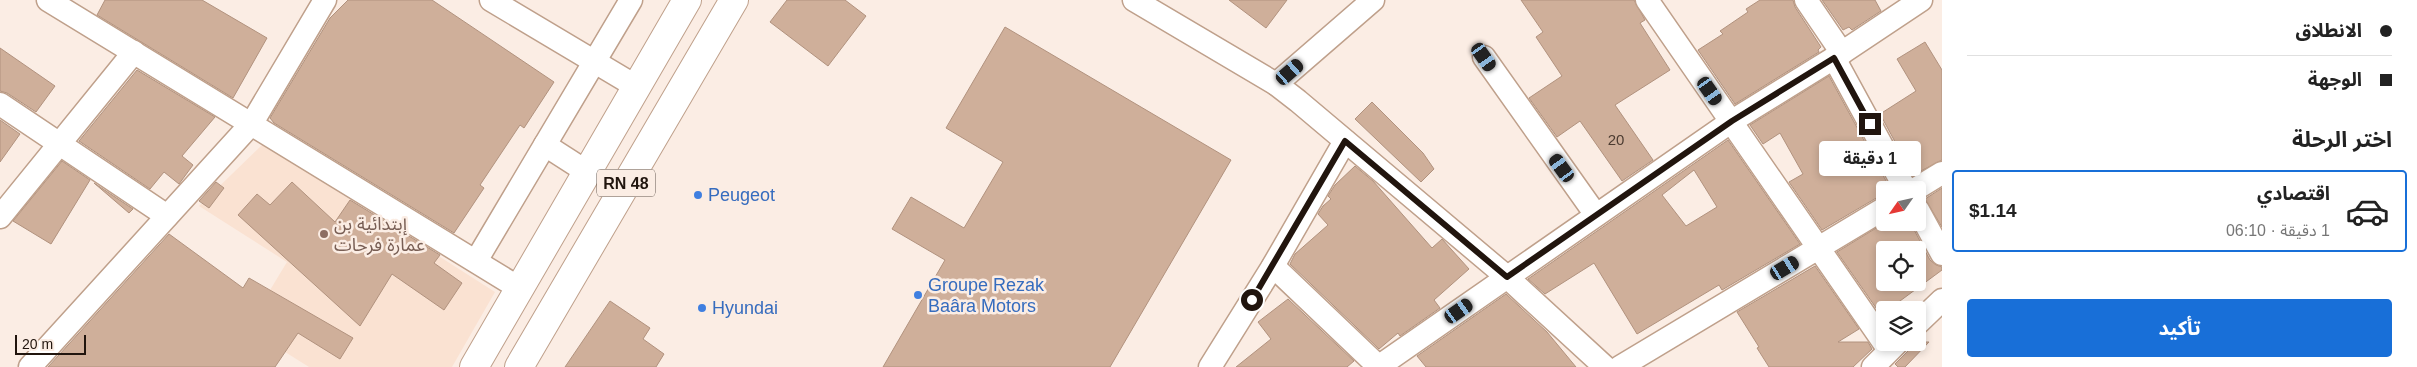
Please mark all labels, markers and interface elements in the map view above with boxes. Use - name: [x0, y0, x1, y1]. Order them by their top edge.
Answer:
- text: الانطلاق: [2296, 20, 2362, 41]
- car: [1469, 40, 1498, 74]
- car: [1273, 56, 1306, 88]
- text: الوجهة: [2308, 69, 2362, 90]
- car: [1695, 74, 1724, 108]
- route end: [1859, 113, 1881, 135]
- text: اختر الرحلة: [2292, 127, 2392, 152]
- house number: 20: [1608, 131, 1624, 148]
- callout: 1 دقيقة: [1819, 142, 1921, 176]
- text: 1 دقيقة: [1843, 150, 1897, 167]
- car: [1547, 151, 1576, 185]
- road number: RN 48: [597, 170, 655, 197]
- north arrow: [1876, 181, 1926, 231]
- map controls: [1876, 181, 1926, 351]
- text: اقتصادي: [2257, 183, 2330, 204]
- place label: Peugeot: [708, 185, 775, 205]
- marker: Peugeot: [692, 189, 704, 201]
- icon: car: [2345, 189, 2390, 234]
- text: $1.14: [1969, 200, 2017, 221]
- place label: إبتدائية بن عمارة فرحات: [334, 214, 425, 256]
- text: 1 دقيقة · 06:10: [2226, 222, 2330, 239]
- marker: إبتدائية بن عمارة فرحات: [318, 228, 330, 240]
- button: locate: [1876, 241, 1926, 291]
- car: [1768, 254, 1801, 282]
- place label: Groupe Rezak Baâra Motors: [928, 275, 1045, 316]
- marker: Groupe Rezak Baâra Motors: [912, 289, 924, 301]
- route start: [1241, 289, 1263, 311]
- car: [1442, 296, 1475, 326]
- place label: Hyundai: [712, 298, 778, 318]
- button: تأكيد: [1967, 299, 2392, 357]
- button: layers: [1876, 301, 1926, 351]
- marker: Hyundai: [696, 302, 708, 314]
- scale bar: [15, 332, 86, 355]
- text: 20 m: [22, 336, 53, 352]

